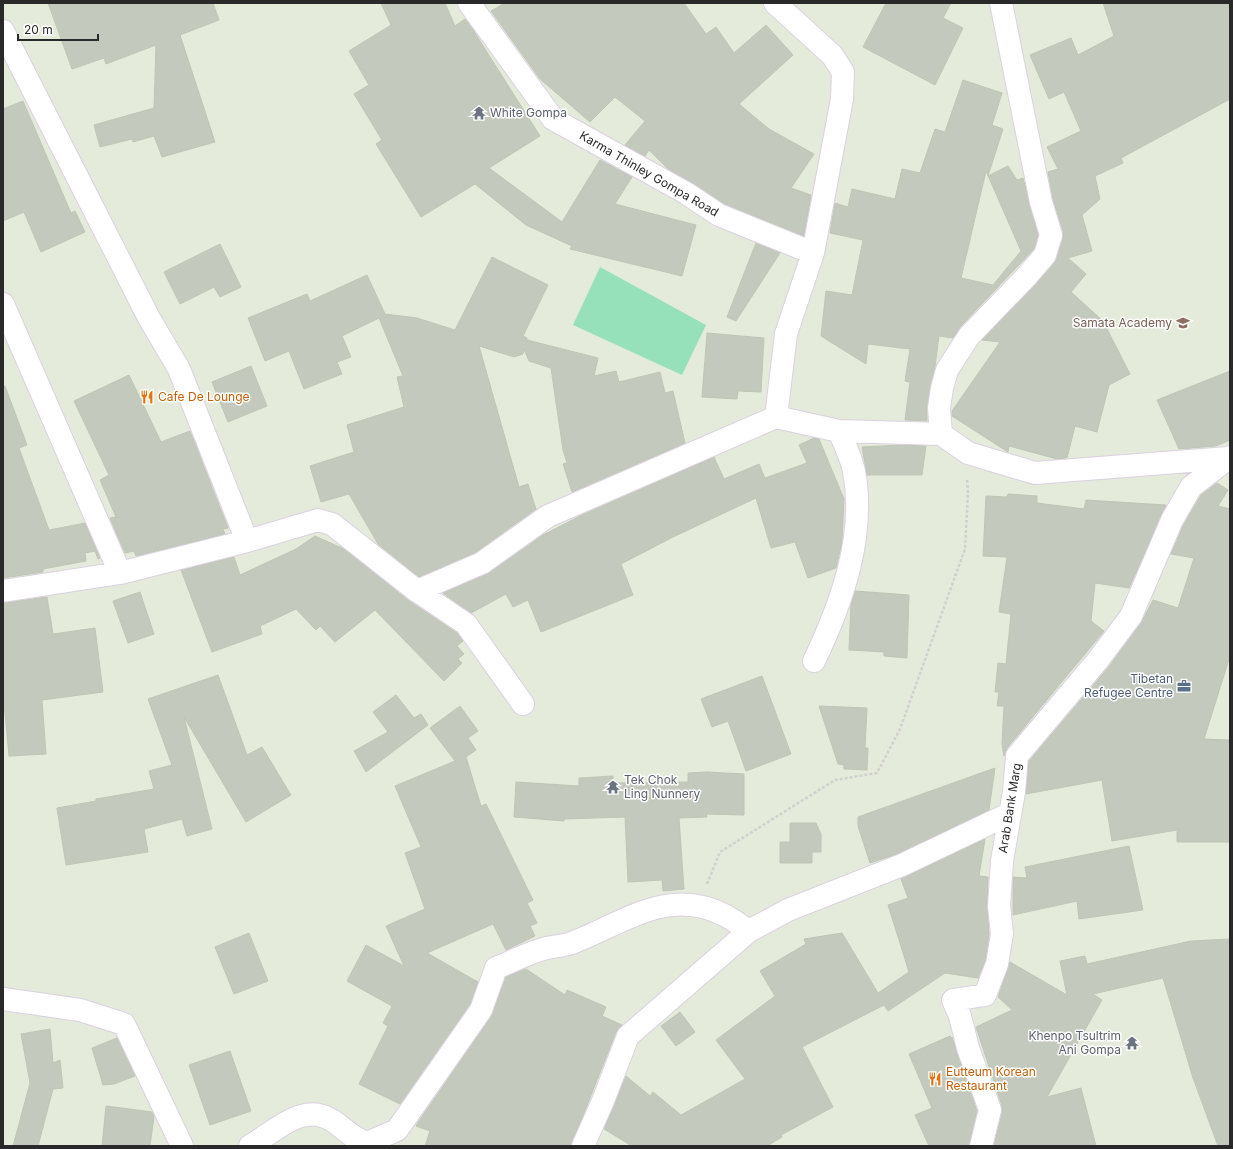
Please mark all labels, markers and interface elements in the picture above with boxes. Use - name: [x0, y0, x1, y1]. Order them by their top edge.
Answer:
- scale bar: [18, 16, 98, 42]
- text: 20 m: [24, 22, 53, 37]
- temple icon: White Gompa: [471, 105, 487, 121]
- place label: White Gompa: [490, 105, 567, 120]
- street label: Karma Thinley Gompa Road: [577, 128, 721, 220]
- place label: Samata Academy: [1073, 315, 1172, 330]
- school or university icon: Samata Academy: [1175, 315, 1191, 331]
- restaurant icon: Cafe De Lounge: [139, 389, 155, 405]
- place label: Cafe De Lounge: [158, 389, 250, 404]
- place label: Tibetan Refugee Centre: [1084, 671, 1173, 700]
- office icon: Tibetan Refugee Centre: [1176, 678, 1192, 694]
- street label: Arab Bank Marg: [995, 762, 1024, 854]
- place label: Tek Chok Ling Nunnery: [624, 772, 701, 801]
- temple icon: Tek Chok Ling Nunnery: [605, 779, 621, 795]
- place label: Khenpo Tsultrim Ani Gompa: [1028, 1028, 1121, 1057]
- temple icon: Khenpo Tsultrim Ani Gompa: [1124, 1035, 1140, 1051]
- place label: Eutteum Korean Restaurant: [946, 1064, 1036, 1093]
- restaurant icon: Eutteum Korean Restaurant: [927, 1071, 943, 1087]

